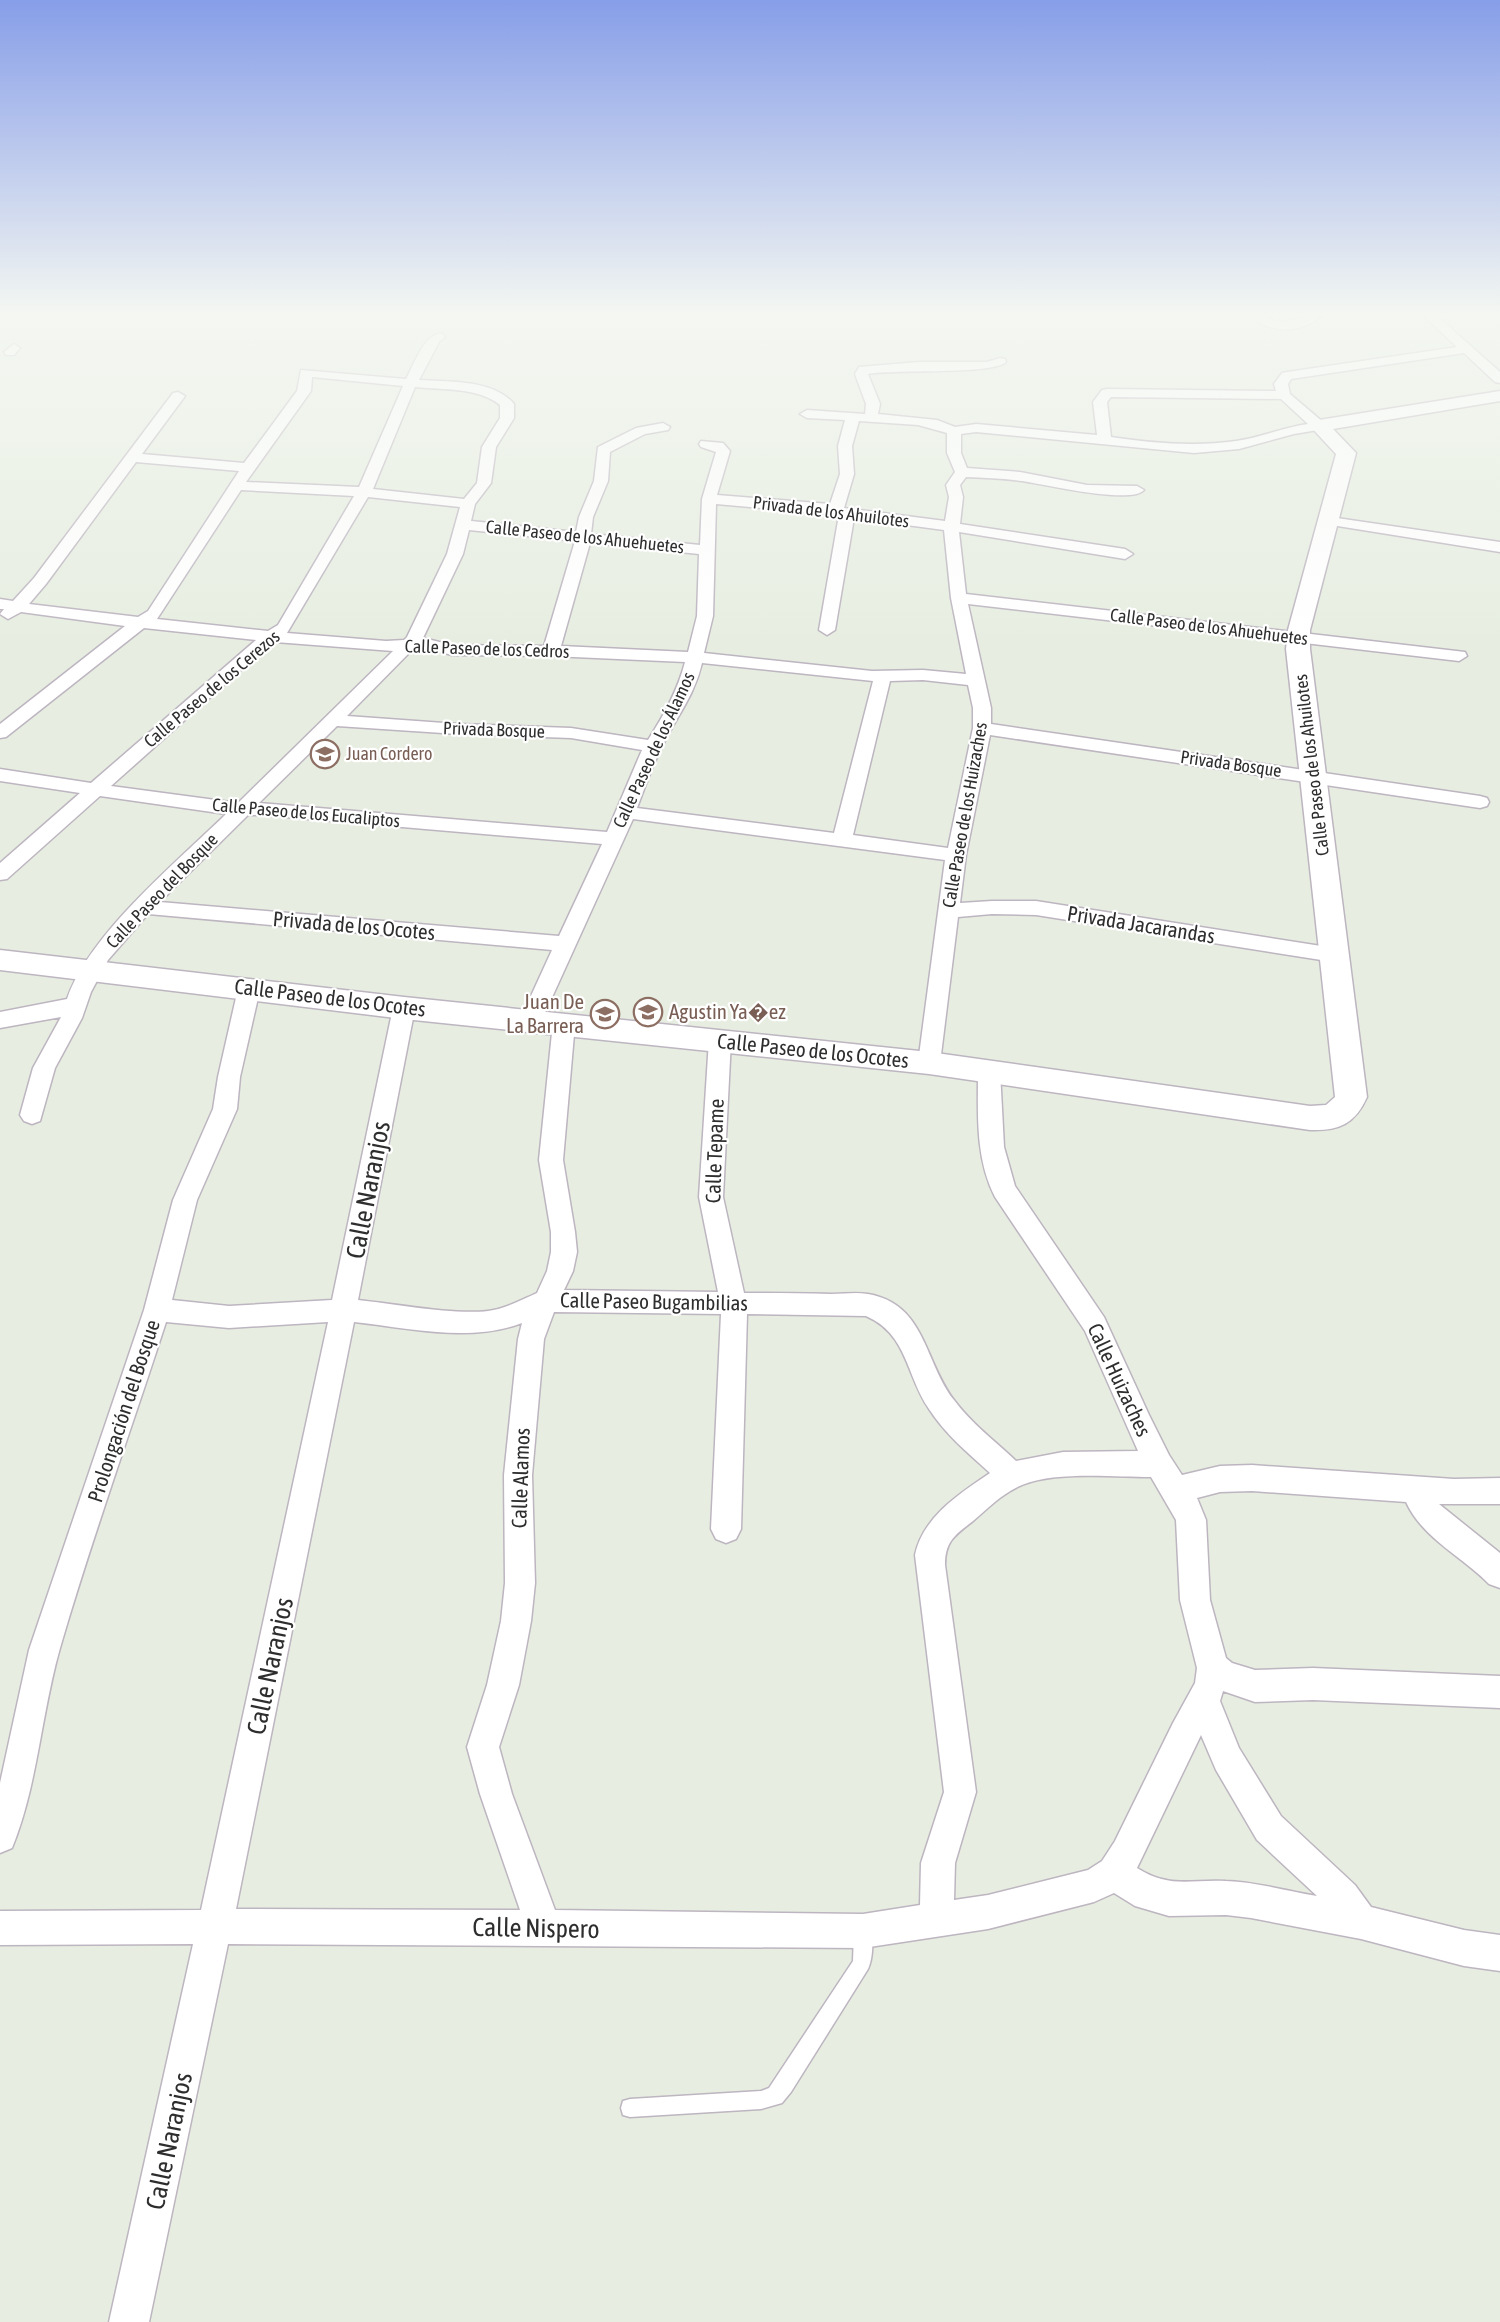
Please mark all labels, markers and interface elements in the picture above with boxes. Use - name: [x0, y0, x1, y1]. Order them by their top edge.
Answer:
- street label: Privada de los Ahuilotes: [752, 492, 910, 532]
- street label: Calle Paseo de los Ahuehuetes: [485, 516, 685, 557]
- street label: Calle Paseo de los Ahuehuetes: [1109, 604, 1309, 649]
- street label: Calle Paseo de los Cerezos: [140, 626, 284, 751]
- street label: Calle Paseo de los Cedros: [404, 635, 570, 662]
- street label: Calle Paseo de los Álamos: [608, 669, 699, 831]
- street label: Calle Paseo de los Ahuilotes: [1290, 673, 1333, 857]
- street label: Privada Bosque: [443, 717, 545, 742]
- street label: Calle Paseo de los Huizaches: [938, 721, 991, 909]
- school or university icon: Juan Cordero: [309, 738, 341, 770]
- place label: Juan Cordero: [346, 743, 432, 764]
- street label: Privada Bosque: [1179, 746, 1283, 781]
- street label: Calle Paseo de los Eucaliptos: [211, 794, 401, 831]
- street label: Calle Paseo del Bosque: [102, 829, 222, 952]
- street label: Privada Jacarandas: [1066, 901, 1217, 948]
- street label: Privada de los Ocotes: [272, 906, 436, 944]
- street label: Calle Paseo de los Ocotes: [233, 973, 427, 1021]
- place label: Juan De La Barrera: [506, 989, 584, 1037]
- school or university icon: Agustin Ya�ez: [632, 996, 664, 1028]
- school or university icon: Juan De La Barrera: [589, 998, 621, 1030]
- place label: Agustin Ya�ez: [669, 999, 786, 1023]
- street label: Calle Paseo de los Ocotes: [716, 1028, 910, 1072]
- street label: Calle Tepame: [700, 1098, 728, 1204]
- street label: Calle Naranjos: [340, 1119, 396, 1261]
- street label: Calle Paseo Bugambilias: [560, 1287, 748, 1315]
- street label: Prolongación del Bosque: [82, 1316, 164, 1505]
- street label: Calle Huizaches: [1083, 1319, 1157, 1440]
- street label: Calle Alamos: [506, 1427, 534, 1529]
- street label: Calle Naranjos: [241, 1595, 299, 1737]
- street label: Calle Nispero: [472, 1912, 600, 1944]
- street label: Calle Naranjos: [140, 2070, 198, 2212]

